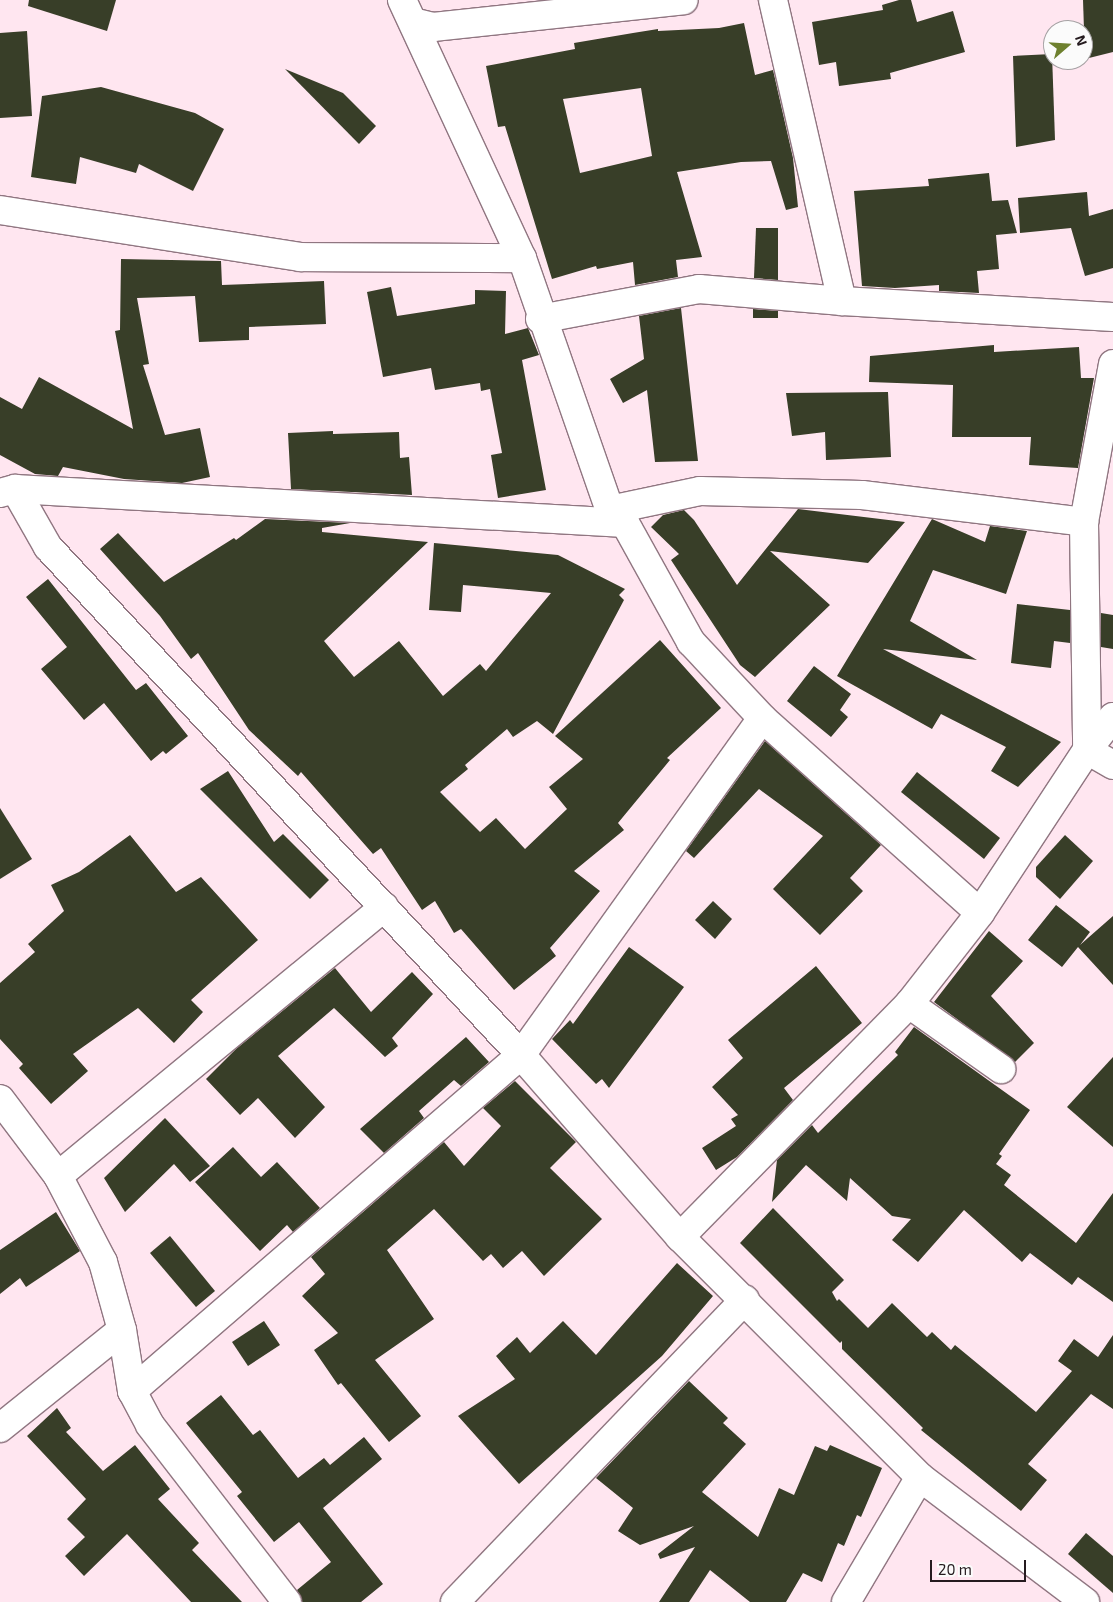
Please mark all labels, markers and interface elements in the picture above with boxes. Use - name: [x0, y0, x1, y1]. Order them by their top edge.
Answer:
- north arrow: [1043, 20, 1093, 70]
- text: N: [1072, 33, 1091, 48]
- scale bar: [933, 1550, 1029, 1582]
- text: 20 m: [938, 1560, 972, 1578]

